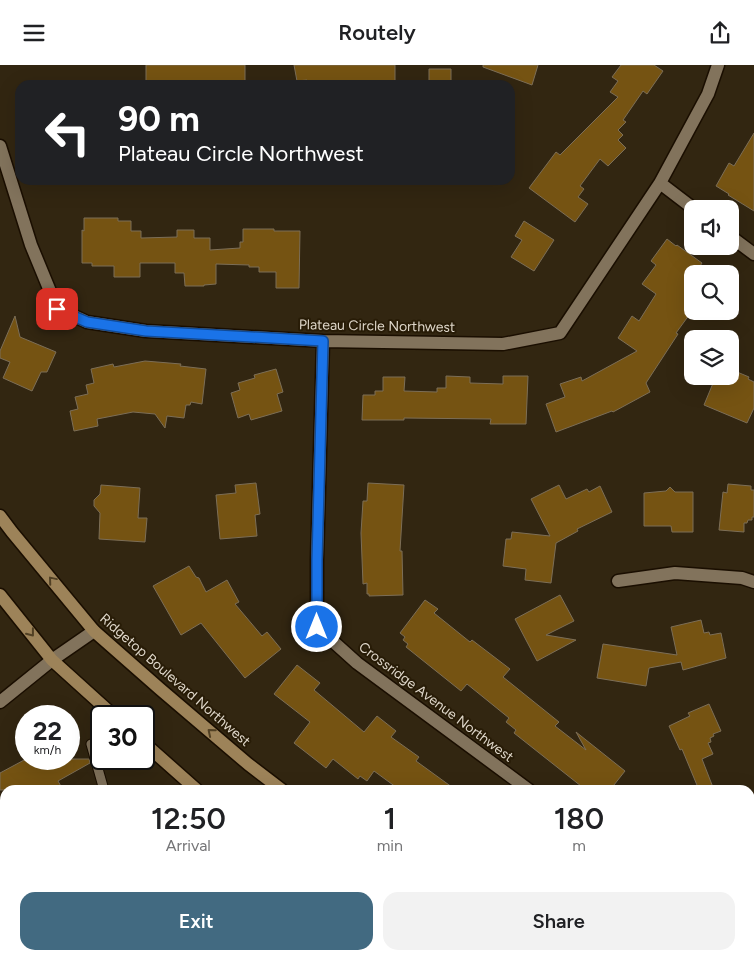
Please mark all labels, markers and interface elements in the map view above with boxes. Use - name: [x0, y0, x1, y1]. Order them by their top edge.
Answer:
- icon: menu: [20, 19, 48, 47]
- text: Routely: [338, 19, 416, 46]
- icon: share: [706, 19, 734, 47]
- text: 90 m: [118, 98, 200, 140]
- icon: left: [35, 100, 100, 165]
- text: Plateau Circle Northwest: [118, 140, 364, 167]
- map controls: [684, 200, 739, 385]
- button: sound: [684, 200, 739, 255]
- button: search: [684, 265, 739, 320]
- pin: [36, 288, 78, 330]
- icon: arrive: [43, 295, 71, 323]
- street label: Plateau Circle Northwest: [299, 316, 455, 336]
- button: layers: [684, 330, 739, 385]
- one-way arrow: [48, 576, 57, 585]
- position arrow: [290, 600, 342, 652]
- street label: Ridgetop Boulevard Northwest: [96, 610, 254, 750]
- one-way arrow: [25, 627, 33, 636]
- street label: Crossridge Avenue Northwest: [355, 638, 517, 766]
- speed limit sign: 30: [90, 705, 155, 770]
- text: 22: [33, 716, 62, 746]
- one-way arrow: [208, 730, 217, 738]
- text: km/h: [34, 743, 61, 757]
- text: 12:50: [151, 800, 226, 837]
- text: 1: [383, 800, 396, 837]
- text: 180: [554, 800, 604, 837]
- text: Arrival: [166, 836, 211, 855]
- text: min: [377, 836, 403, 855]
- text: m: [572, 836, 586, 855]
- button: Exit: [20, 892, 373, 950]
- button: Share: [383, 892, 735, 950]

